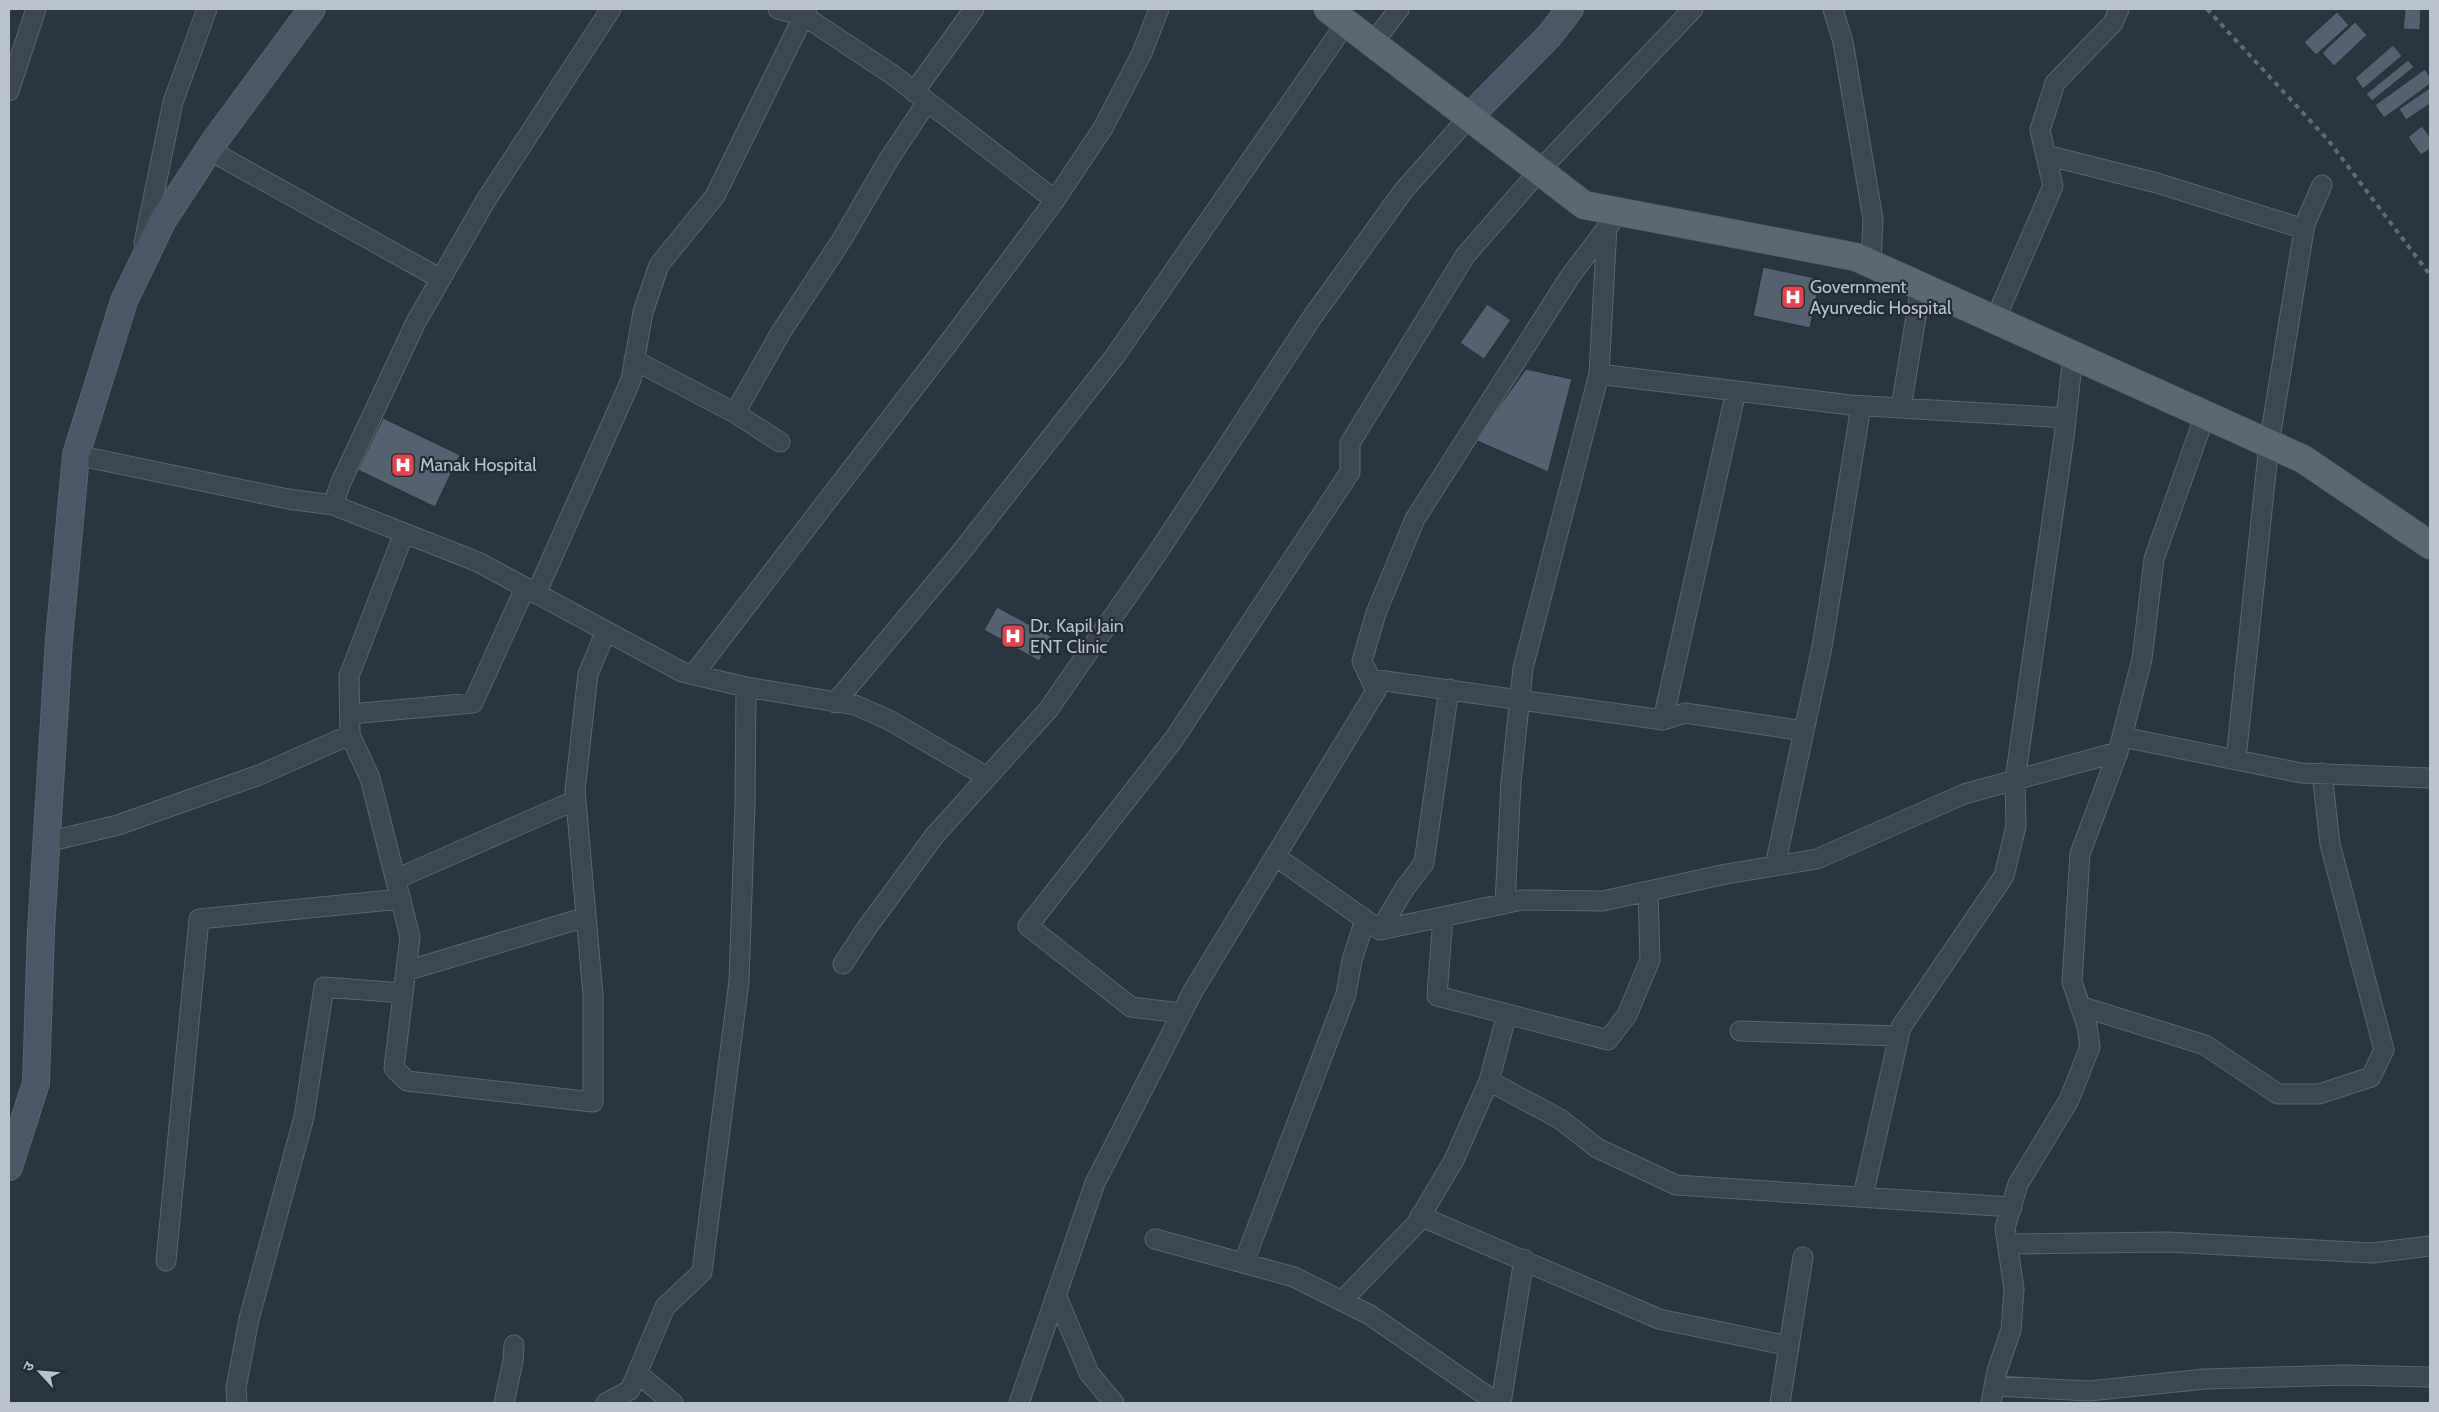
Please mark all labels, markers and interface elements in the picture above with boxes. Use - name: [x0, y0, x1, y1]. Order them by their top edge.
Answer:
- place label: Government Ayurvedic Hospital: [1810, 276, 1952, 319]
- hospital icon: Government Ayurvedic Hospital: [1780, 284, 1806, 310]
- hospital icon: Manak Hospital: [390, 452, 416, 478]
- place label: Manak Hospital: [420, 454, 537, 476]
- place label: Dr. Kapil Jain ENT Clinic: [1030, 615, 1124, 658]
- hospital icon: Dr. Kapil Jain ENT Clinic: [1000, 623, 1026, 649]
- north arrow: [15, 1347, 65, 1397]
- text: उ: [18, 1358, 39, 1374]

